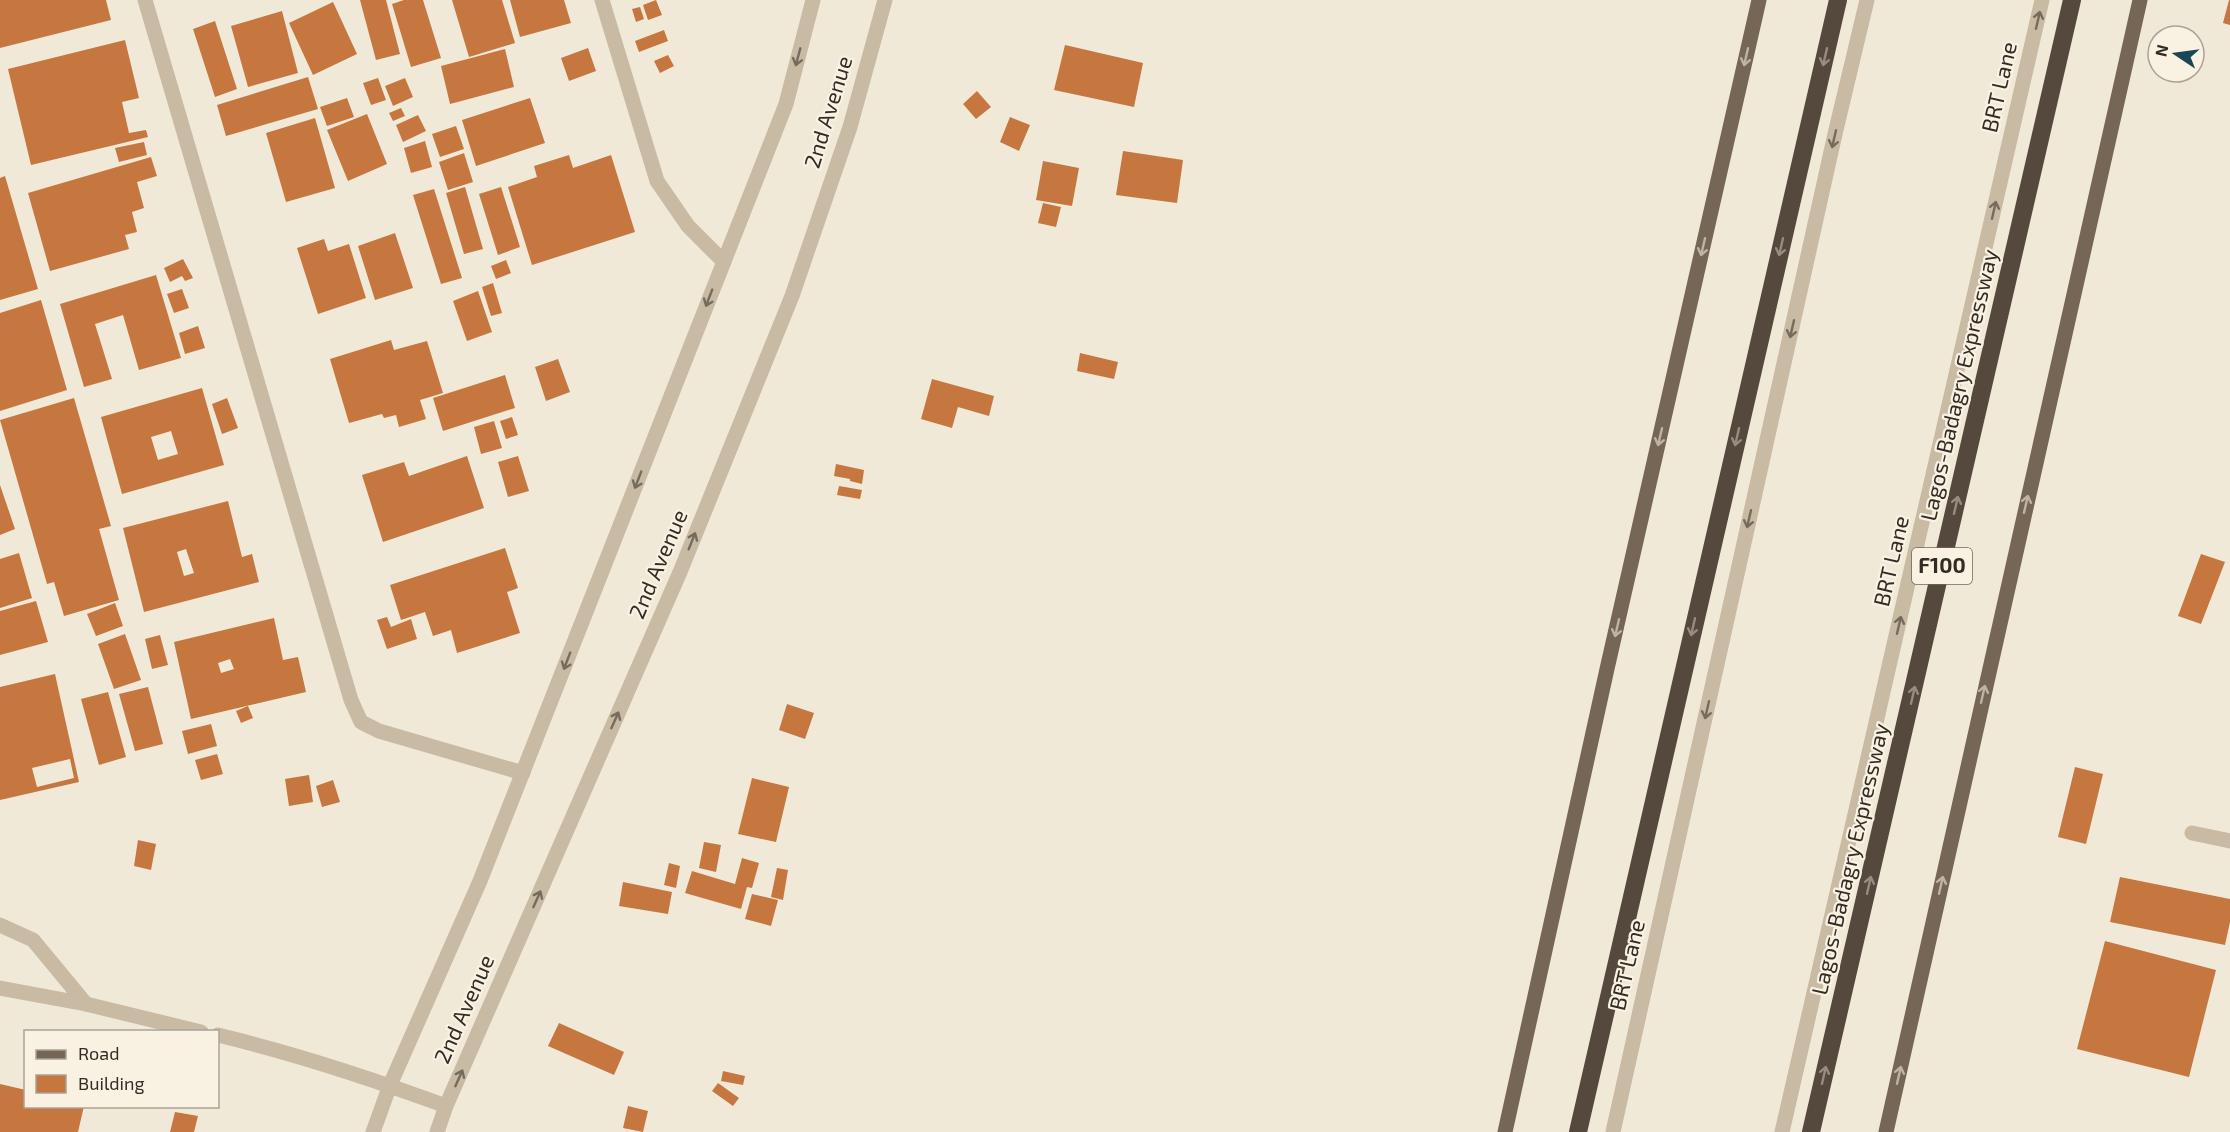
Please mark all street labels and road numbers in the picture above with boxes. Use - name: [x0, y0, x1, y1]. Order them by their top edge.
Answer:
- street label: BRT Lane: [1975, 39, 2021, 135]
- street label: 2nd Avenue: [798, 53, 856, 171]
- street label: Lagos-Badagry Expressway: [1914, 246, 2002, 523]
- street label: 2nd Avenue: [622, 505, 692, 622]
- street label: BRT Lane: [1867, 513, 1913, 609]
- road number: F100: [1912, 548, 1972, 584]
- street label: Lagos-Badagry Expressway: [1805, 720, 1893, 997]
- street label: BRT Lane: [1603, 917, 1649, 1013]
- street label: 2nd Avenue: [428, 950, 499, 1067]

